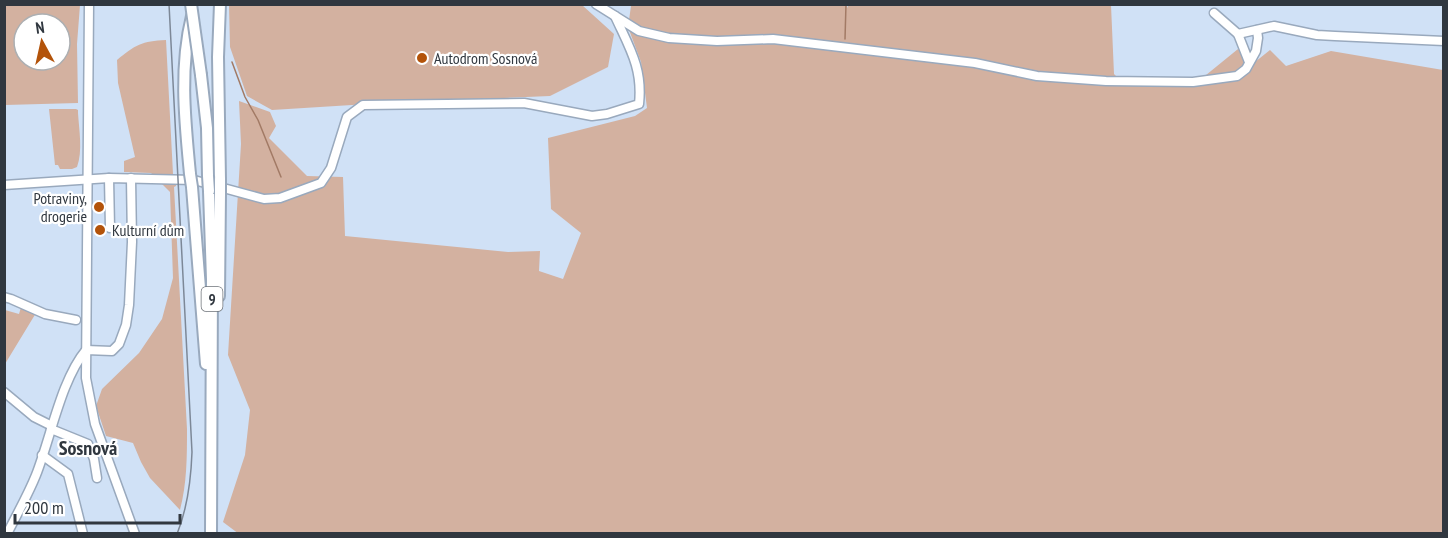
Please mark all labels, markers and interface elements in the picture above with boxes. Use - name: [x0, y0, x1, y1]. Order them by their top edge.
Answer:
- north arrow: [12, 12, 72, 72]
- text: N: [34, 17, 46, 38]
- place label: Autodrom Sosnová: [434, 48, 537, 68]
- marker: Autodrom Sosnová: [415, 51, 429, 65]
- place label: Potraviny, drogerie: [33, 188, 87, 226]
- marker: Potraviny, drogerie: [92, 200, 106, 214]
- place label: Kulturní dům: [112, 220, 184, 240]
- marker: Kulturní dům: [93, 223, 107, 237]
- road number: 9: [202, 287, 222, 311]
- district label: Sosnová: [59, 435, 117, 461]
- scale bar: [15, 487, 180, 525]
- text: 200 m: [24, 496, 64, 519]

